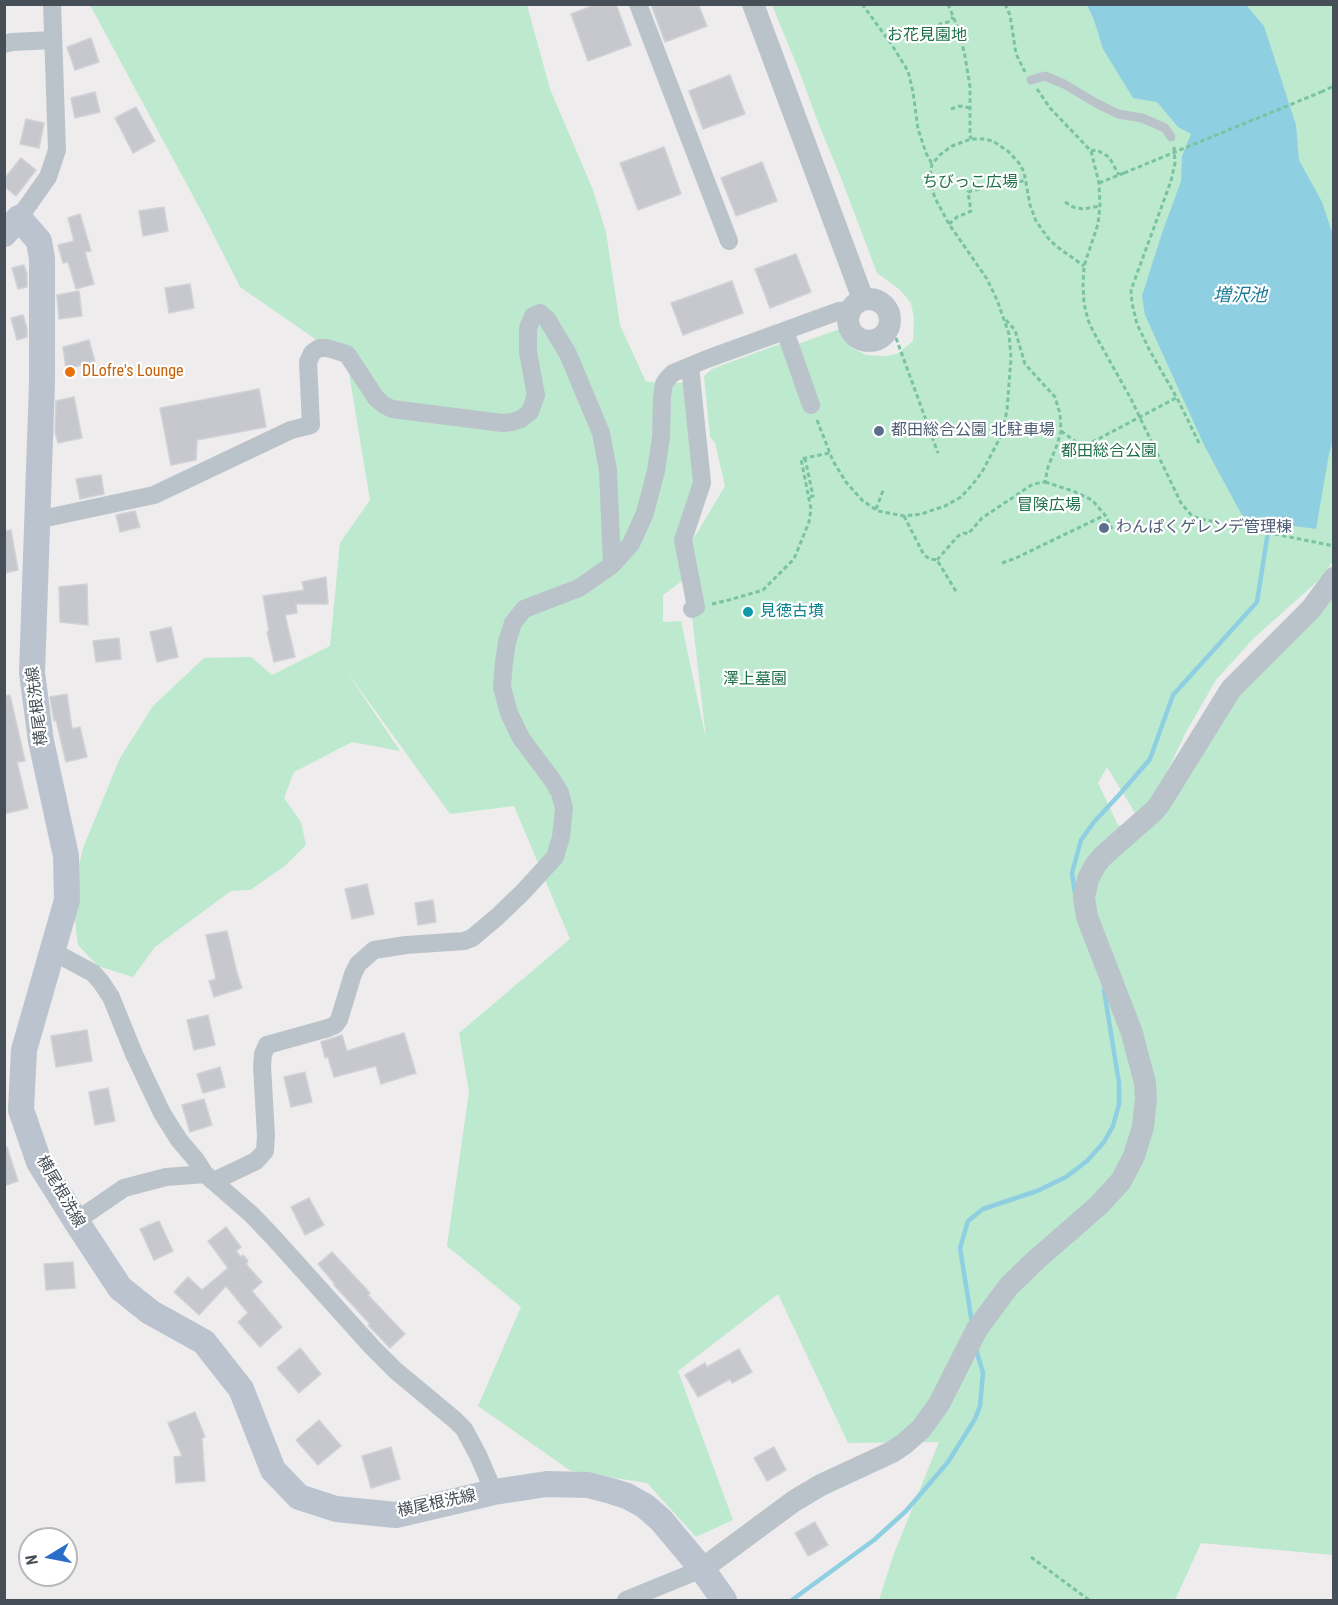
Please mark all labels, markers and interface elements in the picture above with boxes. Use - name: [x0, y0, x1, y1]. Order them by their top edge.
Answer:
- park label: お花見園地: [887, 26, 967, 46]
- park label: ちびっこ広場: [922, 173, 1018, 193]
- water label: 増沢池: [1213, 285, 1267, 307]
- place label: DLofre's Lounge: [82, 362, 184, 382]
- marker: DLofre's Lounge: [63, 365, 77, 379]
- place label: 都田総合公園 北駐車場: [891, 421, 1055, 441]
- marker: 都田総合公園 北駐車場: [872, 424, 886, 438]
- park label: 都田総合公園: [1061, 442, 1157, 462]
- park label: 冒険広場: [1017, 496, 1081, 516]
- place label: わんぱくゲレンデ管理棟: [1116, 518, 1292, 538]
- marker: わんぱくゲレンデ管理棟: [1097, 521, 1111, 535]
- place label: 見徳古墳: [760, 602, 824, 622]
- marker: 見徳古墳: [741, 605, 755, 619]
- street label: 横尾根洗線: [24, 665, 52, 747]
- park label: 澤上墓園: [723, 670, 787, 690]
- street label: 横尾根洗線: [32, 1153, 88, 1231]
- street label: 横尾根洗線: [396, 1486, 478, 1522]
- north arrow: [18, 1527, 78, 1587]
- text: N: [22, 1553, 42, 1566]

